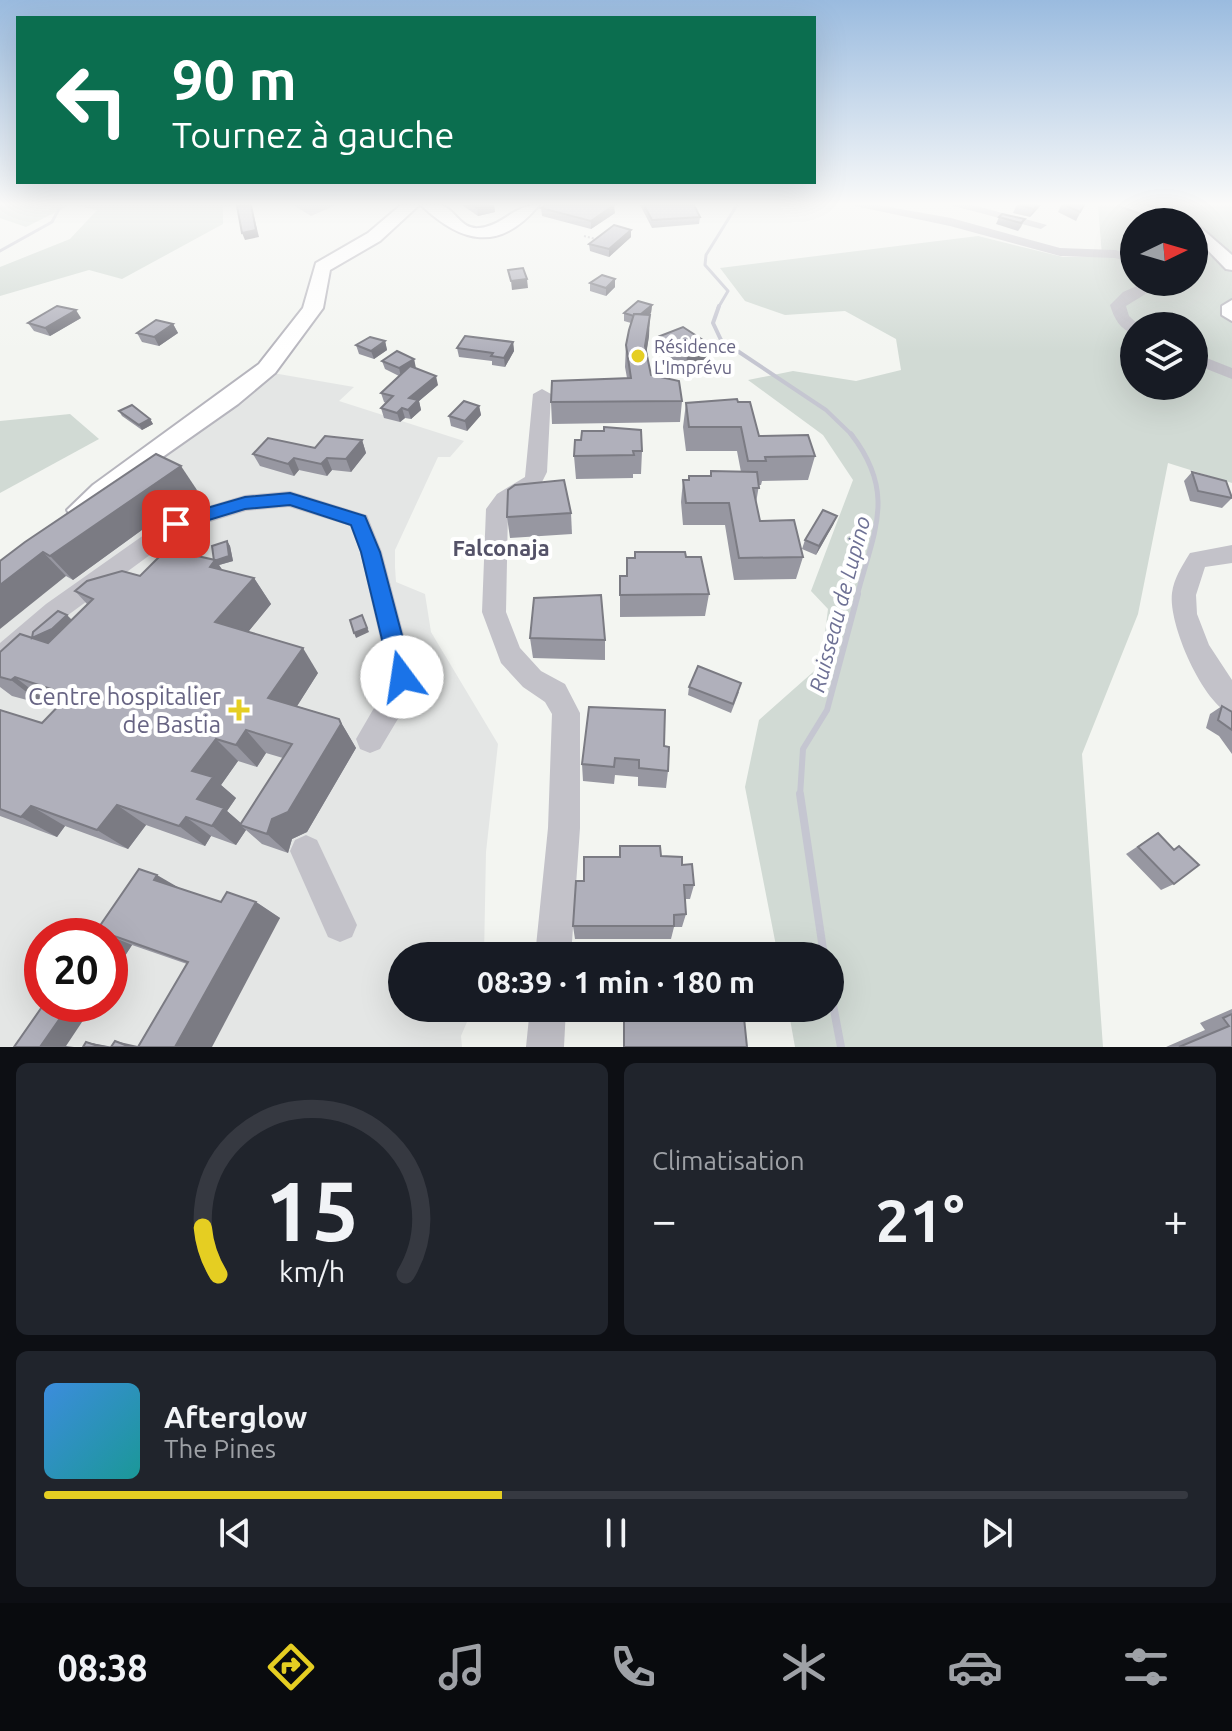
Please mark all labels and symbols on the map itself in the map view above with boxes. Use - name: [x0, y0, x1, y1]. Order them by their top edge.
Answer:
- north arrow: [1120, 208, 1208, 296]
- place label: Résidence L'Imprévu: [654, 336, 736, 377]
- marker: Résidence L'Imprévu: [629, 347, 647, 365]
- pin: [142, 490, 210, 558]
- water label: Ruisseau de Lupino: [803, 513, 875, 695]
- district label: Falconaja: [452, 535, 550, 560]
- position arrow: [360, 635, 444, 719]
- place label: Centre hospitalier de Bastia: [28, 683, 221, 738]
- marker: Centre hospitalier de Bastia: [228, 699, 250, 721]
- speed limit sign: 20: [24, 918, 128, 1022]

